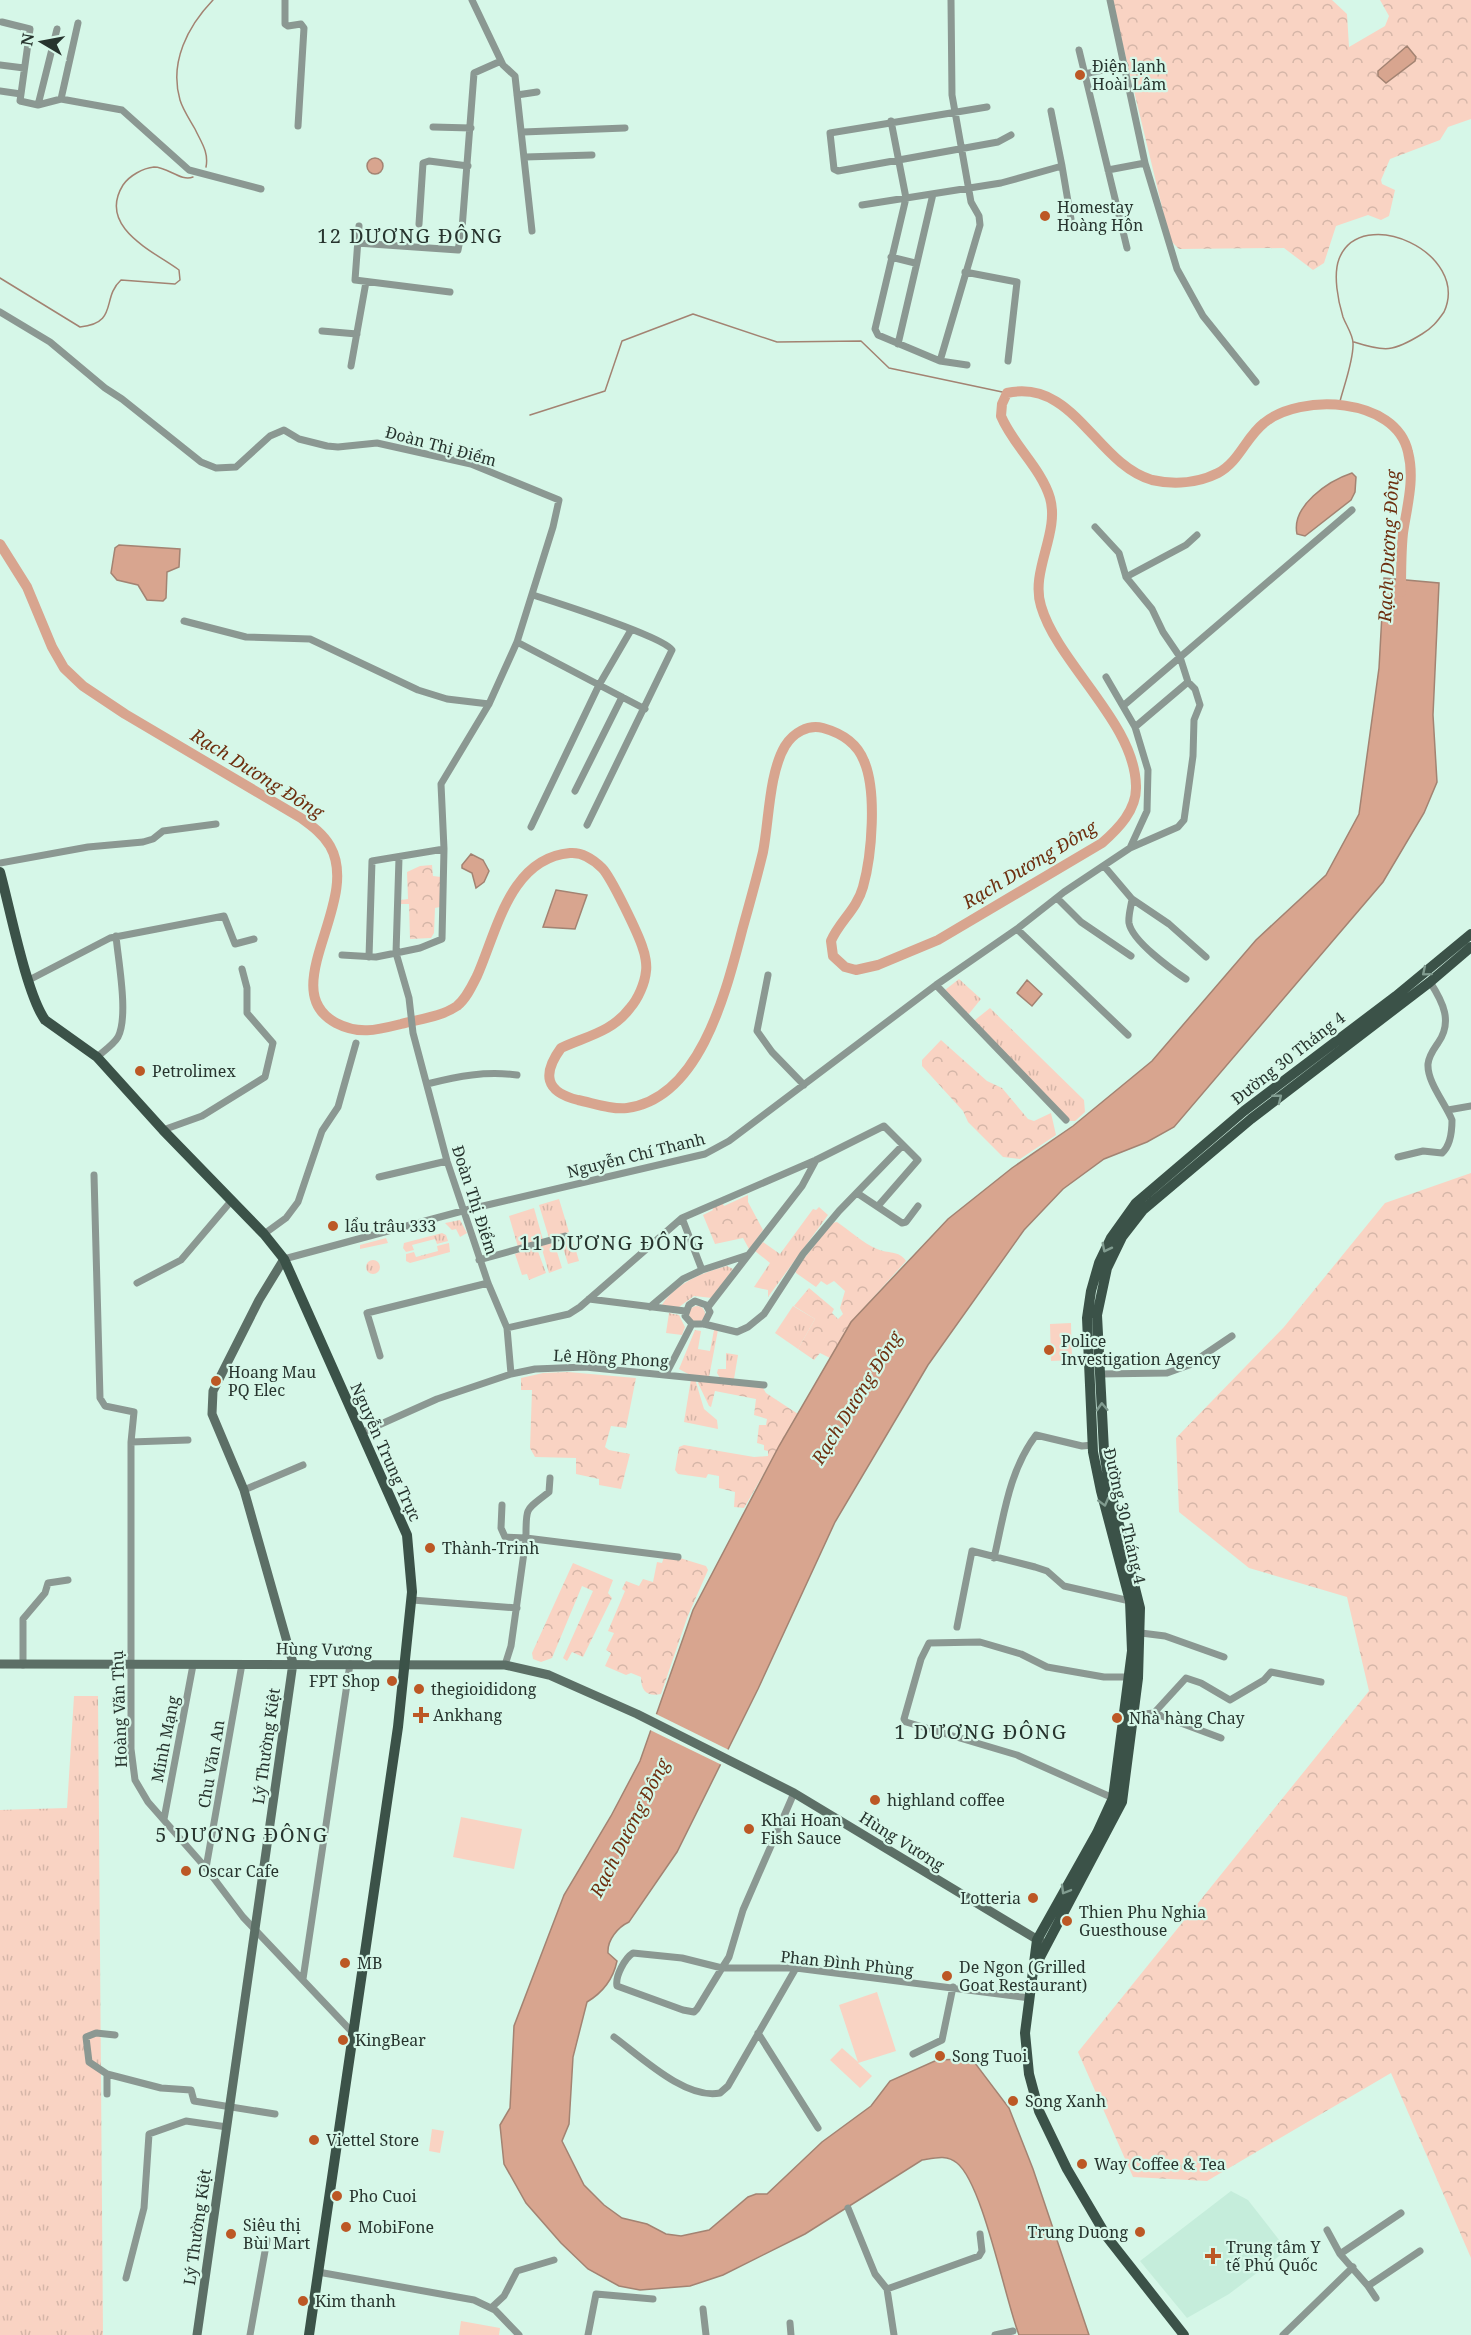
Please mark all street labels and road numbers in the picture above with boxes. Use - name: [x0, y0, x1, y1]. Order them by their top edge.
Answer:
- street label: Đoàn Thị Điểm: [383, 421, 499, 471]
- street label: Đường 30 Tháng 4: [1227, 1007, 1349, 1109]
- street label: Nguyễn Chí Thanh: [565, 1127, 707, 1183]
- street label: Đoàn Thị Điểm: [447, 1142, 503, 1258]
- street label: Lê Hồng Phong: [553, 1344, 670, 1372]
- street label: Nguyễn Trung Trực: [346, 1379, 427, 1525]
- street label: Đường 30 Tháng 4: [1099, 1446, 1151, 1586]
- street label: Hùng Vương: [276, 1637, 373, 1661]
- street label: Hoàng Văn Thụ: [106, 1650, 132, 1768]
- street label: Lý Thường Kiệt: [247, 1686, 285, 1806]
- street label: Minh Mạng: [146, 1693, 184, 1784]
- street label: Chu Văn An: [192, 1718, 230, 1810]
- street label: Hùng Vương: [855, 1806, 949, 1876]
- street label: Phan Đình Phùng: [779, 1945, 915, 1981]
- street label: Lý Thường Kiệt: [178, 2167, 216, 2287]

